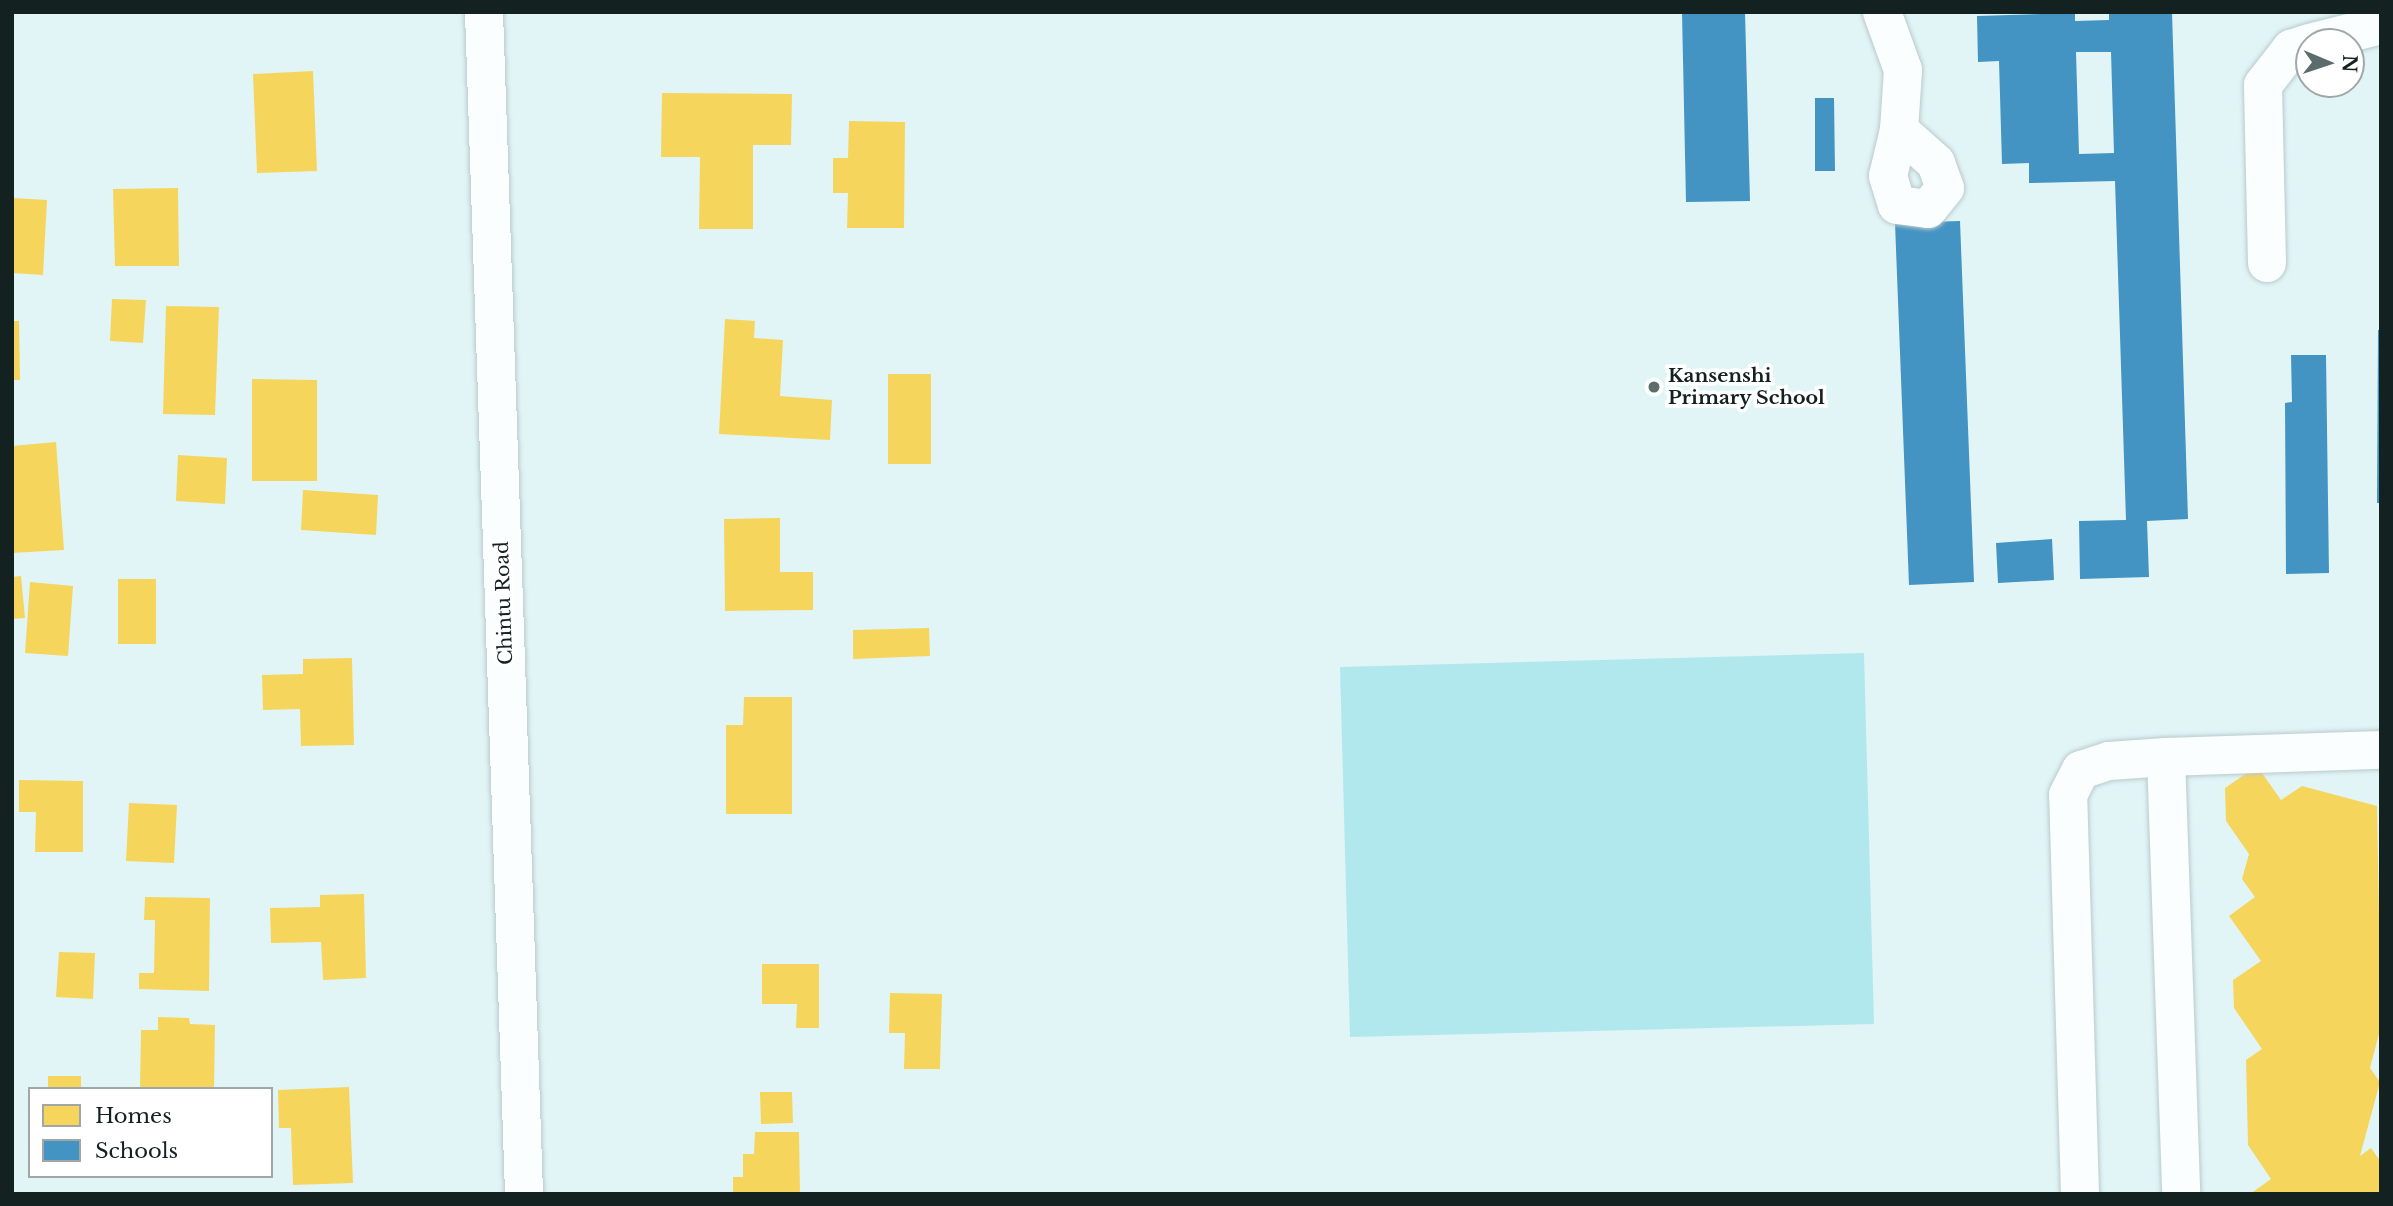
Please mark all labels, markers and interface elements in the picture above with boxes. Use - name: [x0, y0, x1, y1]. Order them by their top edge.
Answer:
- north arrow: [2295, 28, 2365, 98]
- text: N: [2338, 54, 2361, 73]
- place label: Kansenshi Primary School: [1668, 365, 1825, 409]
- marker: Kansenshi Primary School: [1646, 379, 1662, 395]
- street label: Chintu Road: [490, 541, 518, 665]
- legend: [28, 1087, 273, 1178]
- text: Homes: [95, 1103, 172, 1129]
- text: Schools: [95, 1138, 178, 1164]

